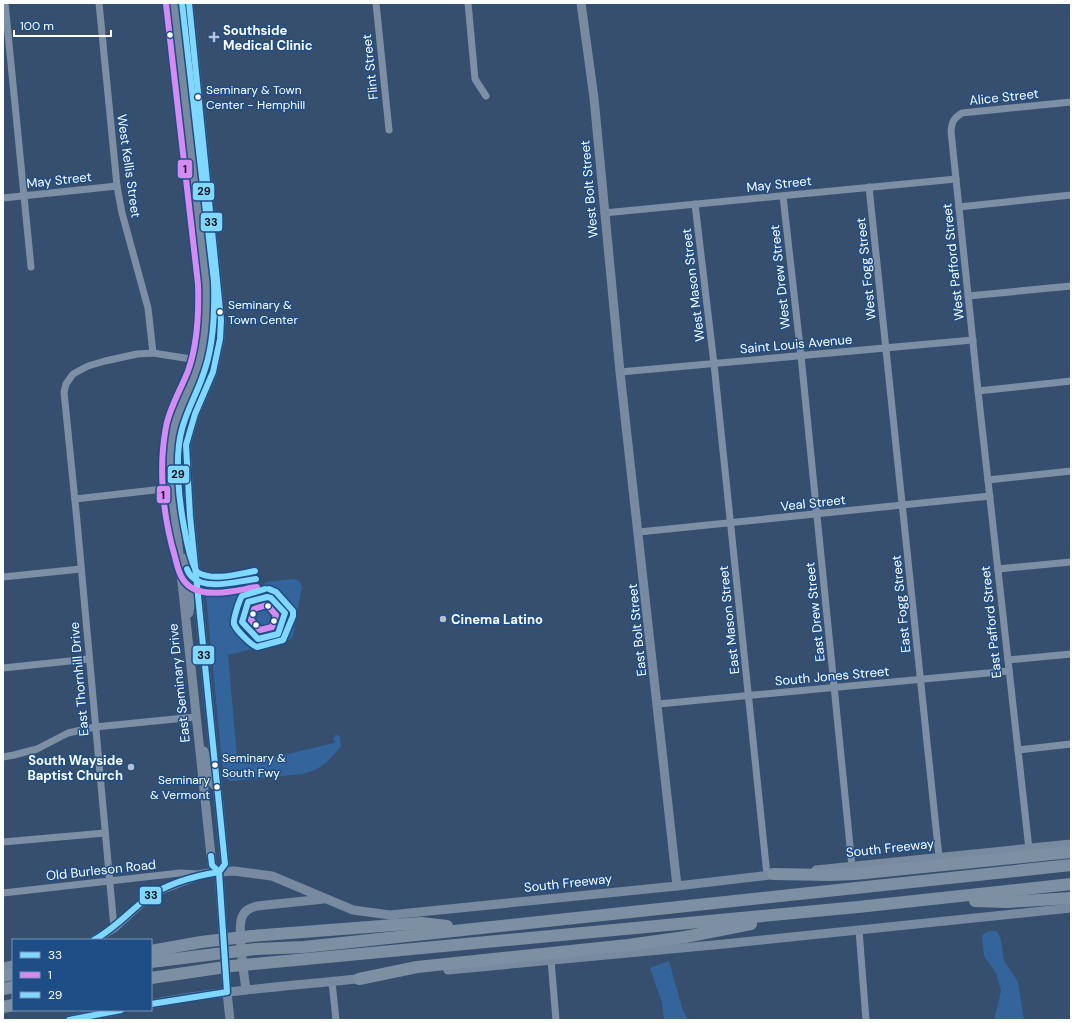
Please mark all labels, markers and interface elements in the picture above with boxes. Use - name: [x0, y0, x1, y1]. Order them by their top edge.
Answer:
- scale bar: [14, 12, 111, 38]
- text: 100 m: [20, 18, 54, 34]
- place label: Southside Medical Clinic: [223, 22, 313, 54]
- unlabelled marker: [165, 30, 175, 40]
- marker: Southside Medical Clinic: [208, 31, 220, 43]
- street label: Flint Street: [358, 33, 382, 101]
- place label: Seminary & Town Center - Hemphill: [206, 82, 305, 113]
- street label: Alice Street: [968, 85, 1040, 109]
- marker: Seminary & Town Center - Hemphill: [193, 92, 203, 102]
- street label: West Kellis Street: [113, 113, 145, 219]
- street label: West Bolt Street: [576, 139, 602, 239]
- line badge: 1: [177, 159, 193, 179]
- text: 1: [183, 162, 187, 176]
- street label: May Street: [26, 168, 92, 192]
- street label: May Street: [746, 172, 812, 196]
- line badge: 29: [192, 182, 215, 201]
- text: 29: [197, 184, 211, 198]
- street label: West Pafford Street: [938, 203, 968, 321]
- line badge: 33: [200, 212, 223, 232]
- text: 33: [204, 215, 218, 229]
- street label: West Fogg Street: [852, 217, 880, 321]
- street label: West Drew Street: [766, 224, 794, 330]
- street label: West Mason Street: [678, 227, 708, 343]
- place label: Seminary & Town Center: [228, 297, 298, 328]
- marker: Seminary & Town Center: [215, 307, 225, 317]
- street label: Saint Louis Avenue: [739, 331, 853, 357]
- line badge: 29: [167, 465, 190, 484]
- text: 29: [171, 467, 185, 481]
- line badge: 1: [156, 485, 171, 504]
- text: 1: [161, 488, 165, 502]
- street label: Veal Street: [780, 491, 846, 515]
- street label: East Fogg Street: [887, 554, 915, 654]
- street label: East Drew Street: [801, 561, 829, 663]
- street label: East Mason Street: [715, 565, 743, 675]
- street label: East Pafford Street: [977, 565, 1005, 679]
- street label: East Bolt Street: [624, 583, 650, 677]
- unlabelled marker: [263, 601, 273, 611]
- unlabelled marker: [248, 609, 258, 619]
- place label: Cinema Latino: [451, 611, 543, 628]
- marker: Cinema Latino: [438, 614, 448, 624]
- unlabelled marker: [269, 616, 279, 626]
- unlabelled marker: [251, 620, 261, 630]
- street label: East Thornhill Drive: [66, 621, 92, 737]
- street label: East Seminary Drive: [164, 623, 194, 743]
- line badge: 33: [192, 645, 215, 665]
- text: 33: [197, 648, 211, 662]
- street label: South Jones Street: [774, 663, 890, 689]
- place label: Seminary & South Fwy: [222, 750, 286, 781]
- place label: South Wayside Baptist Church: [27, 752, 123, 784]
- marker: Seminary & South Fwy: [210, 760, 220, 770]
- marker: South Wayside Baptist Church: [126, 762, 136, 772]
- place label: Seminary & Vermont: [150, 772, 210, 803]
- marker: Seminary & Vermont: [212, 782, 222, 792]
- street label: South Freeway: [845, 835, 935, 861]
- street label: Old Burleson Road: [45, 856, 157, 884]
- street label: South Freeway: [523, 870, 613, 896]
- line badge: 33: [139, 886, 162, 905]
- text: 33: [144, 888, 158, 902]
- legend: [12, 939, 152, 1011]
- text: 33: [48, 947, 62, 963]
- text: 1: [48, 967, 52, 983]
- text: 29: [48, 987, 62, 1003]

